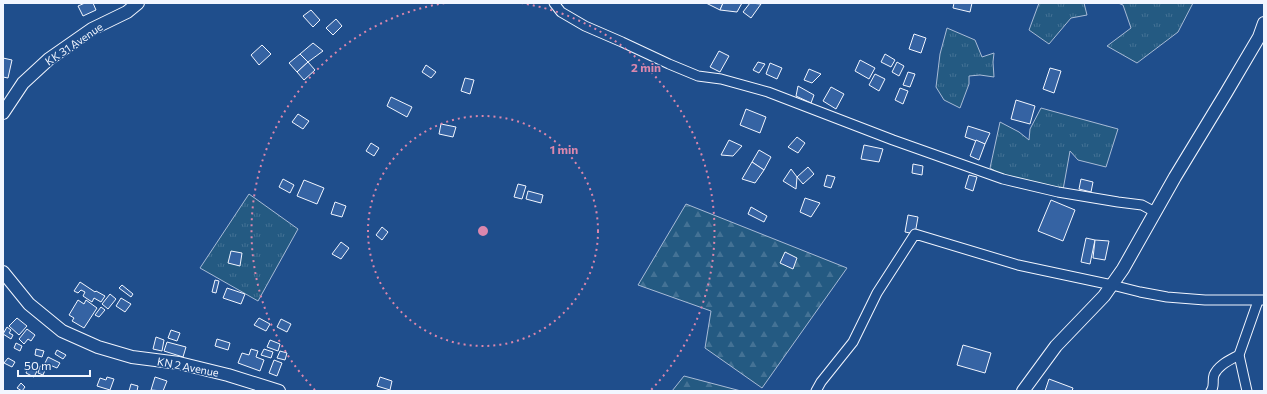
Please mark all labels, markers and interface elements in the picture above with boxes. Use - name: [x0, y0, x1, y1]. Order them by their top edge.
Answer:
- street label: KK 31 Avenue: [42, 19, 105, 68]
- text: 2 min: [631, 60, 661, 74]
- text: 1 min: [550, 142, 578, 156]
- centre of rings: [476, 224, 490, 238]
- scale bar: [18, 352, 90, 378]
- street label: KN 2 Avenue: [156, 354, 220, 379]
- text: 50 m: [24, 358, 52, 372]

